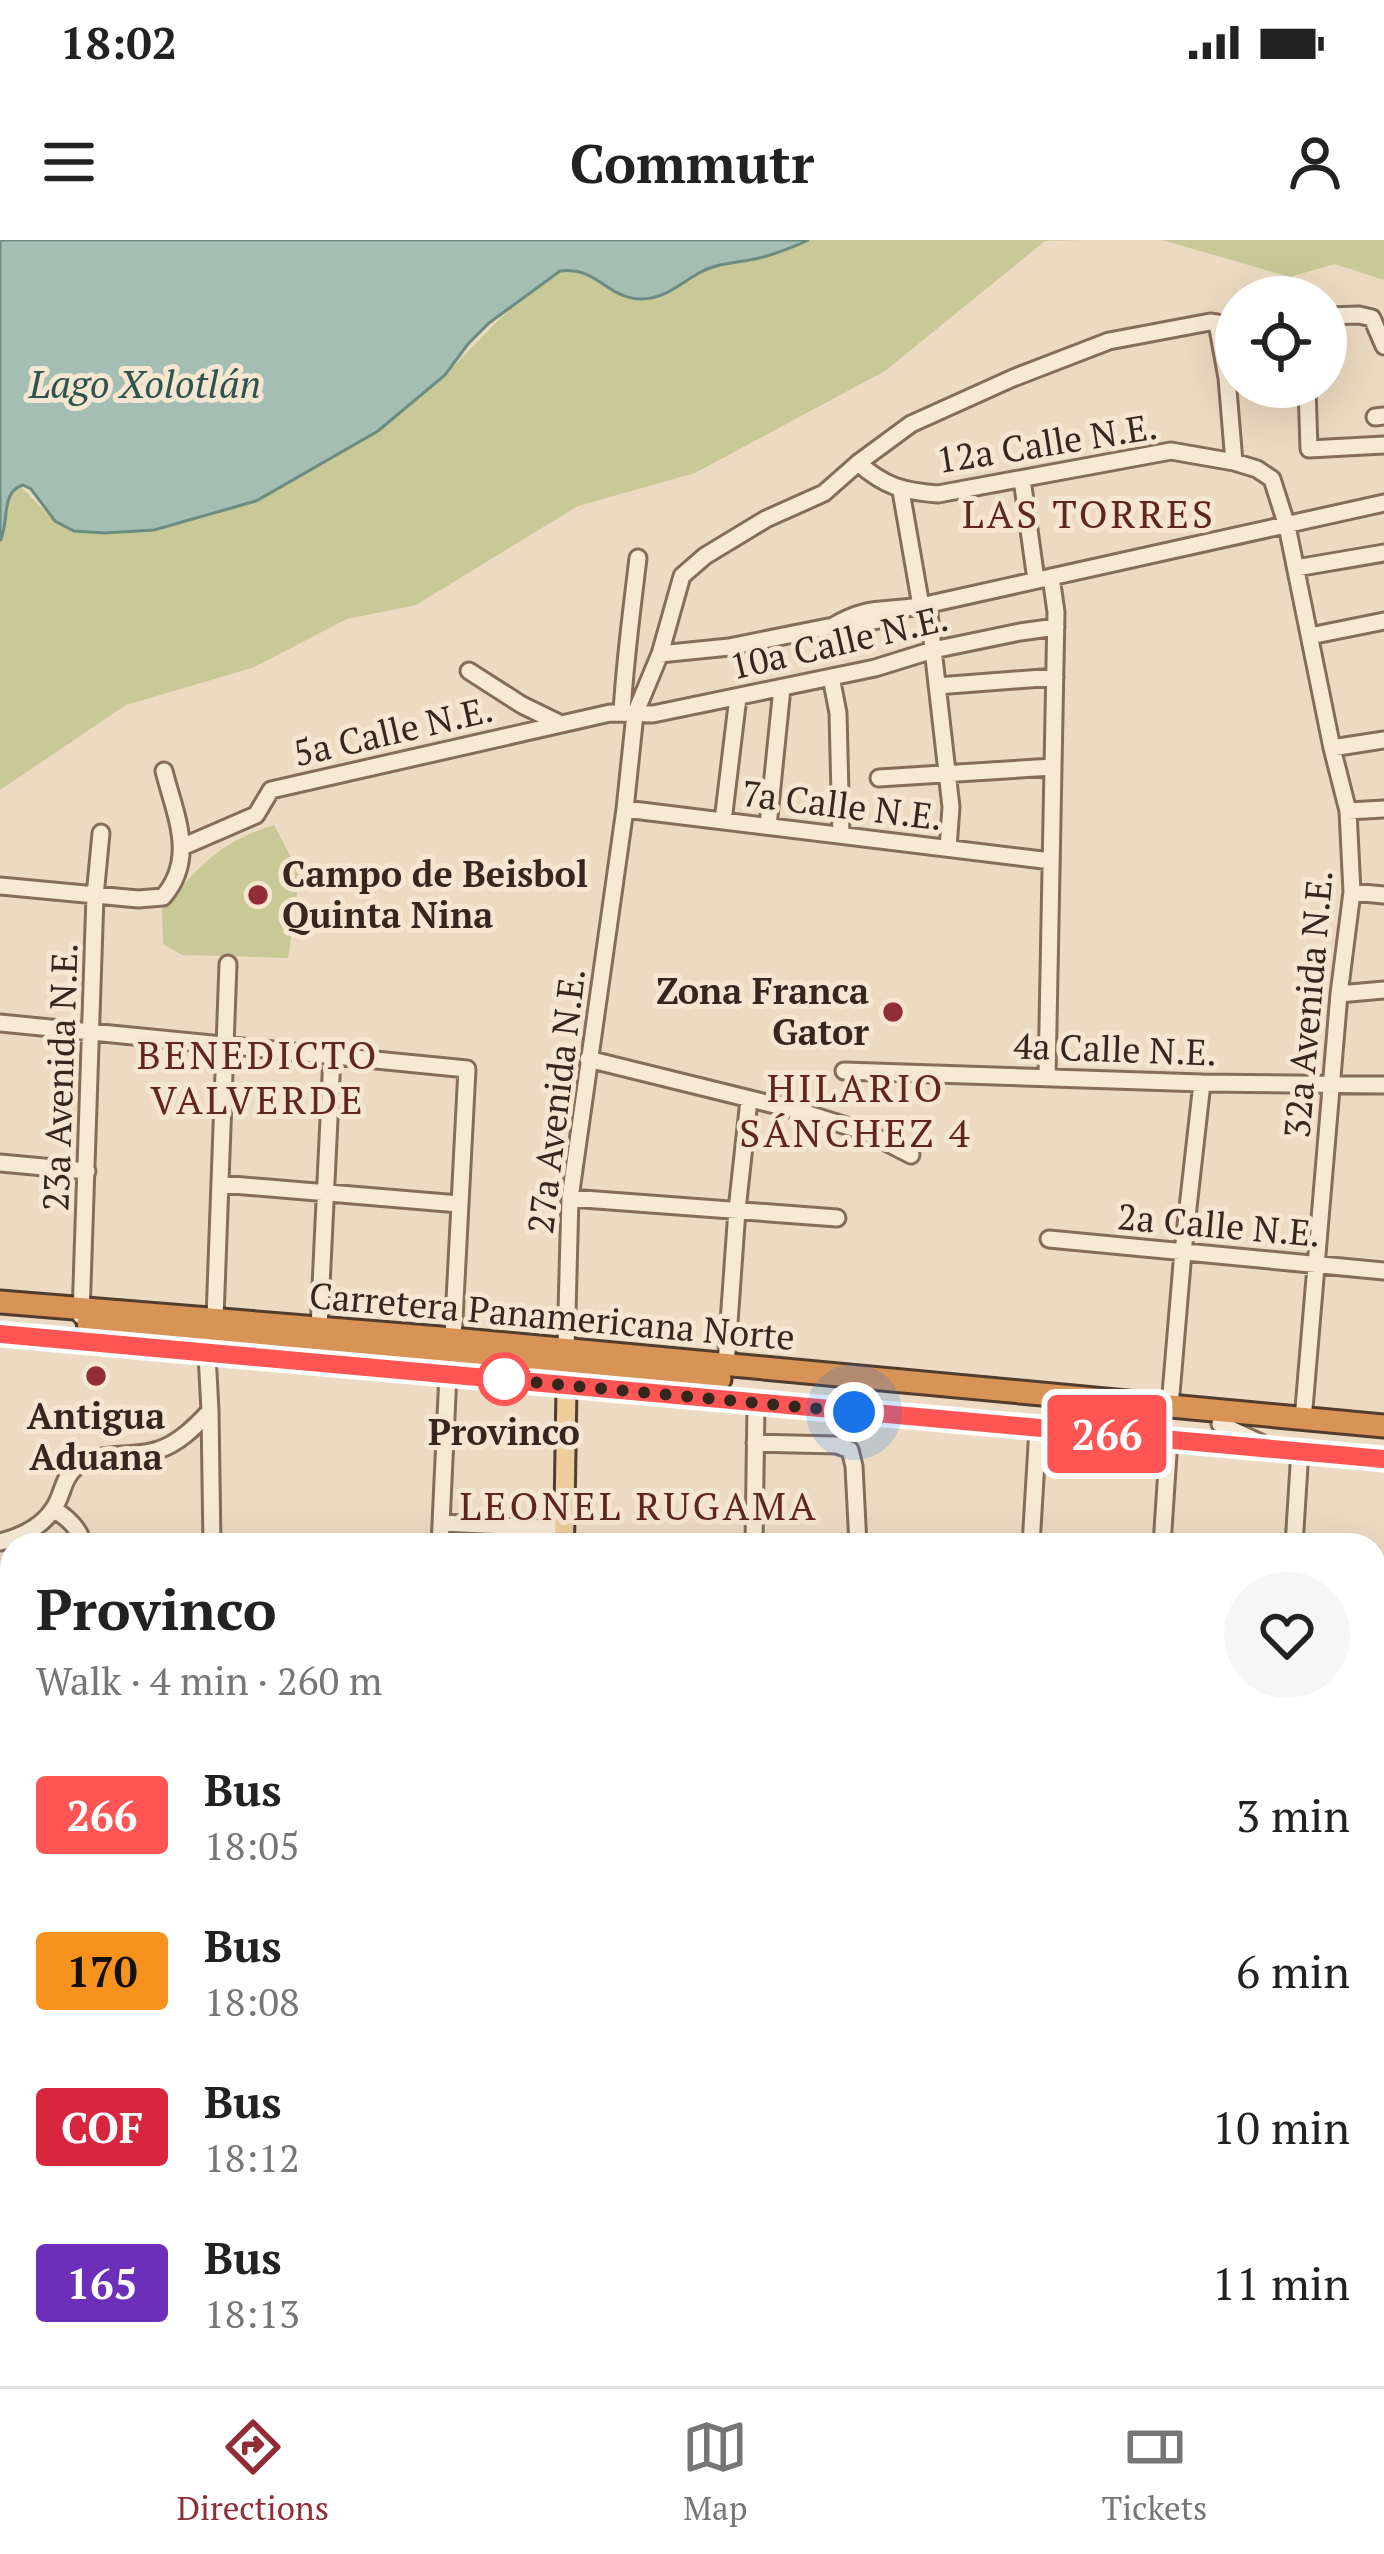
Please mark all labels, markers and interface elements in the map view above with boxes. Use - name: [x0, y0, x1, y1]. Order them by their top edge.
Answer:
- text: 18:02: [60, 12, 177, 72]
- text: Commutr: [570, 127, 814, 198]
- icon: menu: [36, 129, 102, 195]
- icon: person: [1282, 129, 1348, 195]
- map controls: [1215, 276, 1347, 408]
- button: locate: [1215, 276, 1347, 408]
- water label: Lago Xolotlán: [28, 357, 261, 409]
- street label: 12a Calle N.E.: [933, 402, 1161, 483]
- district label: LAS TORRES: [962, 487, 1216, 539]
- street label: 10a Calle N.E.: [725, 594, 953, 689]
- street label: 5a Calle N.E.: [289, 685, 497, 776]
- street label: 7a Calle N.E.: [739, 769, 945, 840]
- place label: Campo de Beisbol Quinta Nina: [282, 850, 588, 938]
- street label: 32a Avenida N.E.: [1272, 868, 1343, 1140]
- marker: Campo de Beisbol Quinta Nina: [245, 882, 271, 908]
- street label: 23a Avenida N.E.: [31, 942, 88, 1212]
- street label: 27a Avenida N.E.: [516, 966, 595, 1236]
- place label: Zona Franca Gator: [656, 967, 869, 1055]
- marker: Zona Franca Gator: [880, 999, 906, 1025]
- street label: 4a Calle N.E.: [1013, 1021, 1217, 1076]
- district label: BENEDICTO VALVERDE: [137, 1028, 379, 1125]
- district label: HILARIO SÁNCHEZ 4: [739, 1061, 973, 1158]
- street label: 2a Calle N.E.: [1116, 1192, 1322, 1257]
- street label: Carretera Panamericana Norte: [307, 1271, 797, 1360]
- marker: Provinco: [479, 1354, 529, 1404]
- marker: Antigua Aduana: [83, 1363, 109, 1389]
- your location: [824, 1382, 884, 1442]
- place label: Antigua Aduana: [27, 1392, 165, 1480]
- line badge: 266: [1038, 1395, 1176, 1473]
- text: 266: [1071, 1406, 1143, 1462]
- place label: Provinco: [428, 1408, 580, 1455]
- district label: LEONEL RUGAMA: [459, 1479, 819, 1531]
- text: Provinco: [36, 1571, 277, 1646]
- button: heart: [1224, 1572, 1350, 1698]
- text: Walk · 4 min · 260 m: [36, 1654, 382, 1706]
- text: Bus: [204, 1759, 282, 1819]
- text: 3 min: [1236, 1785, 1350, 1845]
- text: 266: [66, 1787, 138, 1843]
- text: 18:05: [204, 1819, 300, 1871]
- text: Bus: [204, 1915, 282, 1975]
- text: 6 min: [1236, 1941, 1350, 2001]
- text: 170: [66, 1943, 138, 1999]
- text: 18:08: [204, 1975, 300, 2027]
- text: Bus: [204, 2071, 282, 2131]
- text: 10 min: [1212, 2097, 1350, 2157]
- text: COF: [61, 2099, 143, 2155]
- text: 18:12: [204, 2131, 300, 2183]
- text: Bus: [204, 2227, 282, 2287]
- text: 11 min: [1212, 2253, 1350, 2313]
- text: 165: [66, 2255, 138, 2311]
- text: 18:13: [204, 2287, 300, 2339]
- tab: Directions: [177, 2414, 329, 2529]
- tab: Map: [682, 2414, 748, 2529]
- tab: Tickets: [1102, 2414, 1207, 2529]

